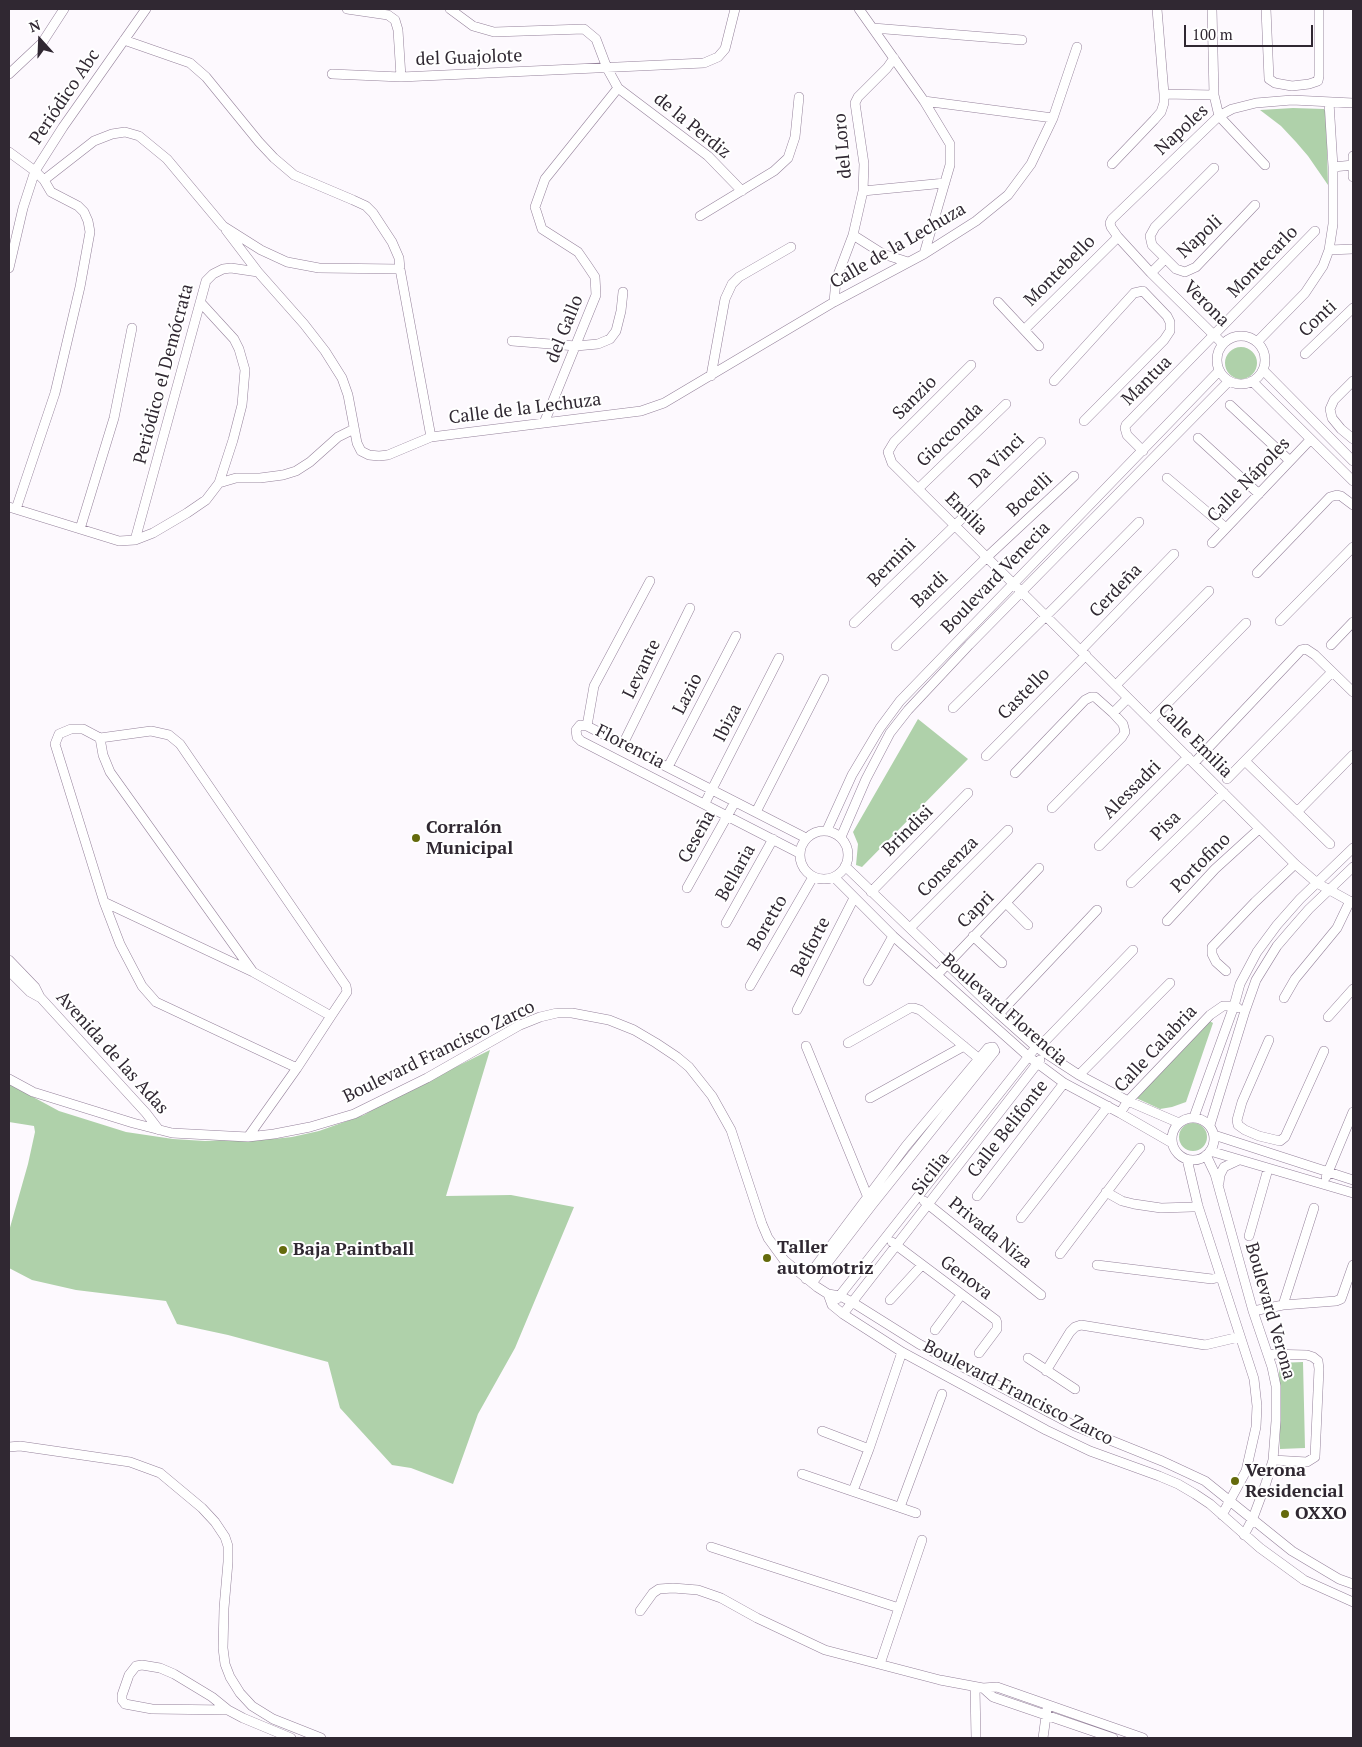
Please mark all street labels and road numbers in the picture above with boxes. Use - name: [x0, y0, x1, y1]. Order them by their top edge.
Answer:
- street label: Periódico Abc: [25, 45, 105, 149]
- street label: del Guajolote: [415, 45, 523, 71]
- street label: de la Perdiz: [649, 88, 735, 164]
- street label: Napoles: [1151, 100, 1213, 160]
- street label: del Loro: [829, 112, 857, 180]
- street label: Calle de la Lechuza: [826, 198, 970, 294]
- street label: Napoli: [1173, 211, 1227, 263]
- street label: Montecarlo: [1223, 221, 1303, 303]
- street label: Montebello: [1020, 231, 1100, 311]
- street label: Verona: [1178, 276, 1234, 332]
- street label: Periódico el Demócrata: [130, 282, 198, 466]
- street label: del Gallo: [542, 292, 588, 366]
- street label: Conti: [1295, 296, 1341, 342]
- street label: Mantua: [1118, 352, 1176, 410]
- street label: Sanzio: [888, 371, 942, 425]
- street label: Calle de la Lechuza: [448, 389, 602, 429]
- street label: Giocconda: [912, 398, 988, 472]
- street label: Da Vinci: [965, 429, 1029, 493]
- street label: Calle Nápoles: [1203, 433, 1295, 527]
- street label: Bocelli: [1003, 469, 1057, 521]
- street label: Emilia: [940, 488, 992, 540]
- street label: Boulevard Venecia: [937, 517, 1055, 639]
- street label: Bernini: [863, 534, 921, 592]
- street label: Cerdeña: [1085, 560, 1147, 622]
- street label: Bardi: [907, 567, 953, 613]
- street label: Levante: [618, 636, 666, 702]
- street label: Castello: [993, 663, 1055, 725]
- street label: Lazio: [669, 670, 707, 718]
- street label: Calle Emilia: [1153, 699, 1237, 783]
- street label: Ibiza: [709, 701, 747, 745]
- street label: Florencia: [592, 720, 668, 774]
- street label: Alessadri: [1098, 756, 1166, 824]
- street label: Brindisi: [878, 801, 938, 861]
- street label: Ceseña: [674, 807, 720, 867]
- street label: Pisa: [1147, 807, 1185, 845]
- street label: Portofino: [1167, 829, 1235, 897]
- street label: Consenza: [913, 832, 983, 902]
- street label: Bellaria: [712, 841, 760, 905]
- street label: Capri: [953, 887, 999, 933]
- street label: Boretto: [744, 891, 792, 955]
- street label: Belforte: [787, 914, 835, 980]
- street label: Boulevard Florencia: [937, 949, 1071, 1071]
- street label: Avenida de las Adas: [51, 987, 173, 1119]
- street label: Boulevard Francisco Zarco: [340, 996, 538, 1108]
- street label: Calle Calabria: [1110, 1001, 1202, 1097]
- street label: Calle Belifonte: [963, 1076, 1053, 1182]
- street label: Sicilia: [907, 1148, 955, 1200]
- street label: Privada Niza: [944, 1193, 1036, 1273]
- street label: Boulevard Verona: [1240, 1240, 1300, 1382]
- street label: Genova: [936, 1251, 996, 1305]
- street label: Boulevard Francisco Zarco: [919, 1336, 1117, 1450]

